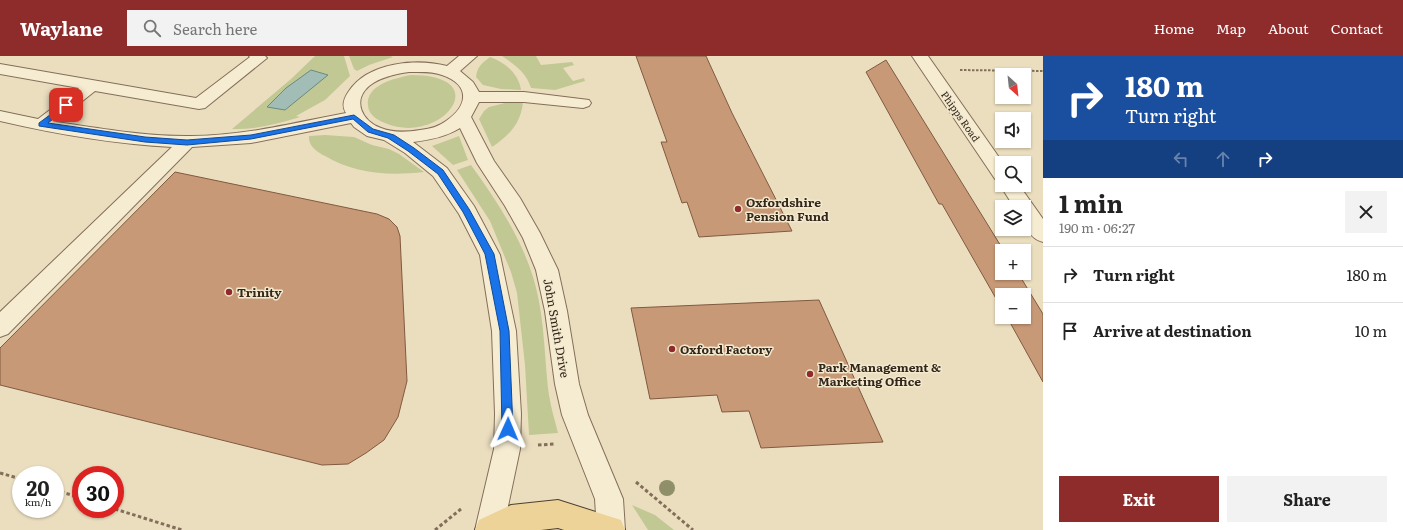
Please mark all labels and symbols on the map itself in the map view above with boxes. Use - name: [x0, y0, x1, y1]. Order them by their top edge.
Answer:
- north arrow: [995, 68, 1031, 104]
- pin: [49, 88, 83, 122]
- street label: Phipps Road: [938, 88, 984, 144]
- place label: Oxfordshire Pension Fund: [746, 193, 829, 225]
- marker: Oxfordshire Pension Fund: [733, 204, 743, 214]
- street label: John Smith Drive: [539, 277, 575, 379]
- place label: Trinity: [237, 283, 282, 301]
- marker: Trinity: [224, 287, 234, 297]
- place label: Oxford Factory: [680, 340, 773, 358]
- marker: Oxford Factory: [667, 344, 677, 354]
- place label: Park Management & Marketing Office: [818, 358, 941, 390]
- marker: Park Management & Marketing Office: [805, 369, 815, 379]
- position arrow: [487, 408, 529, 450]
- speed limit sign: 30: [72, 466, 124, 518]

